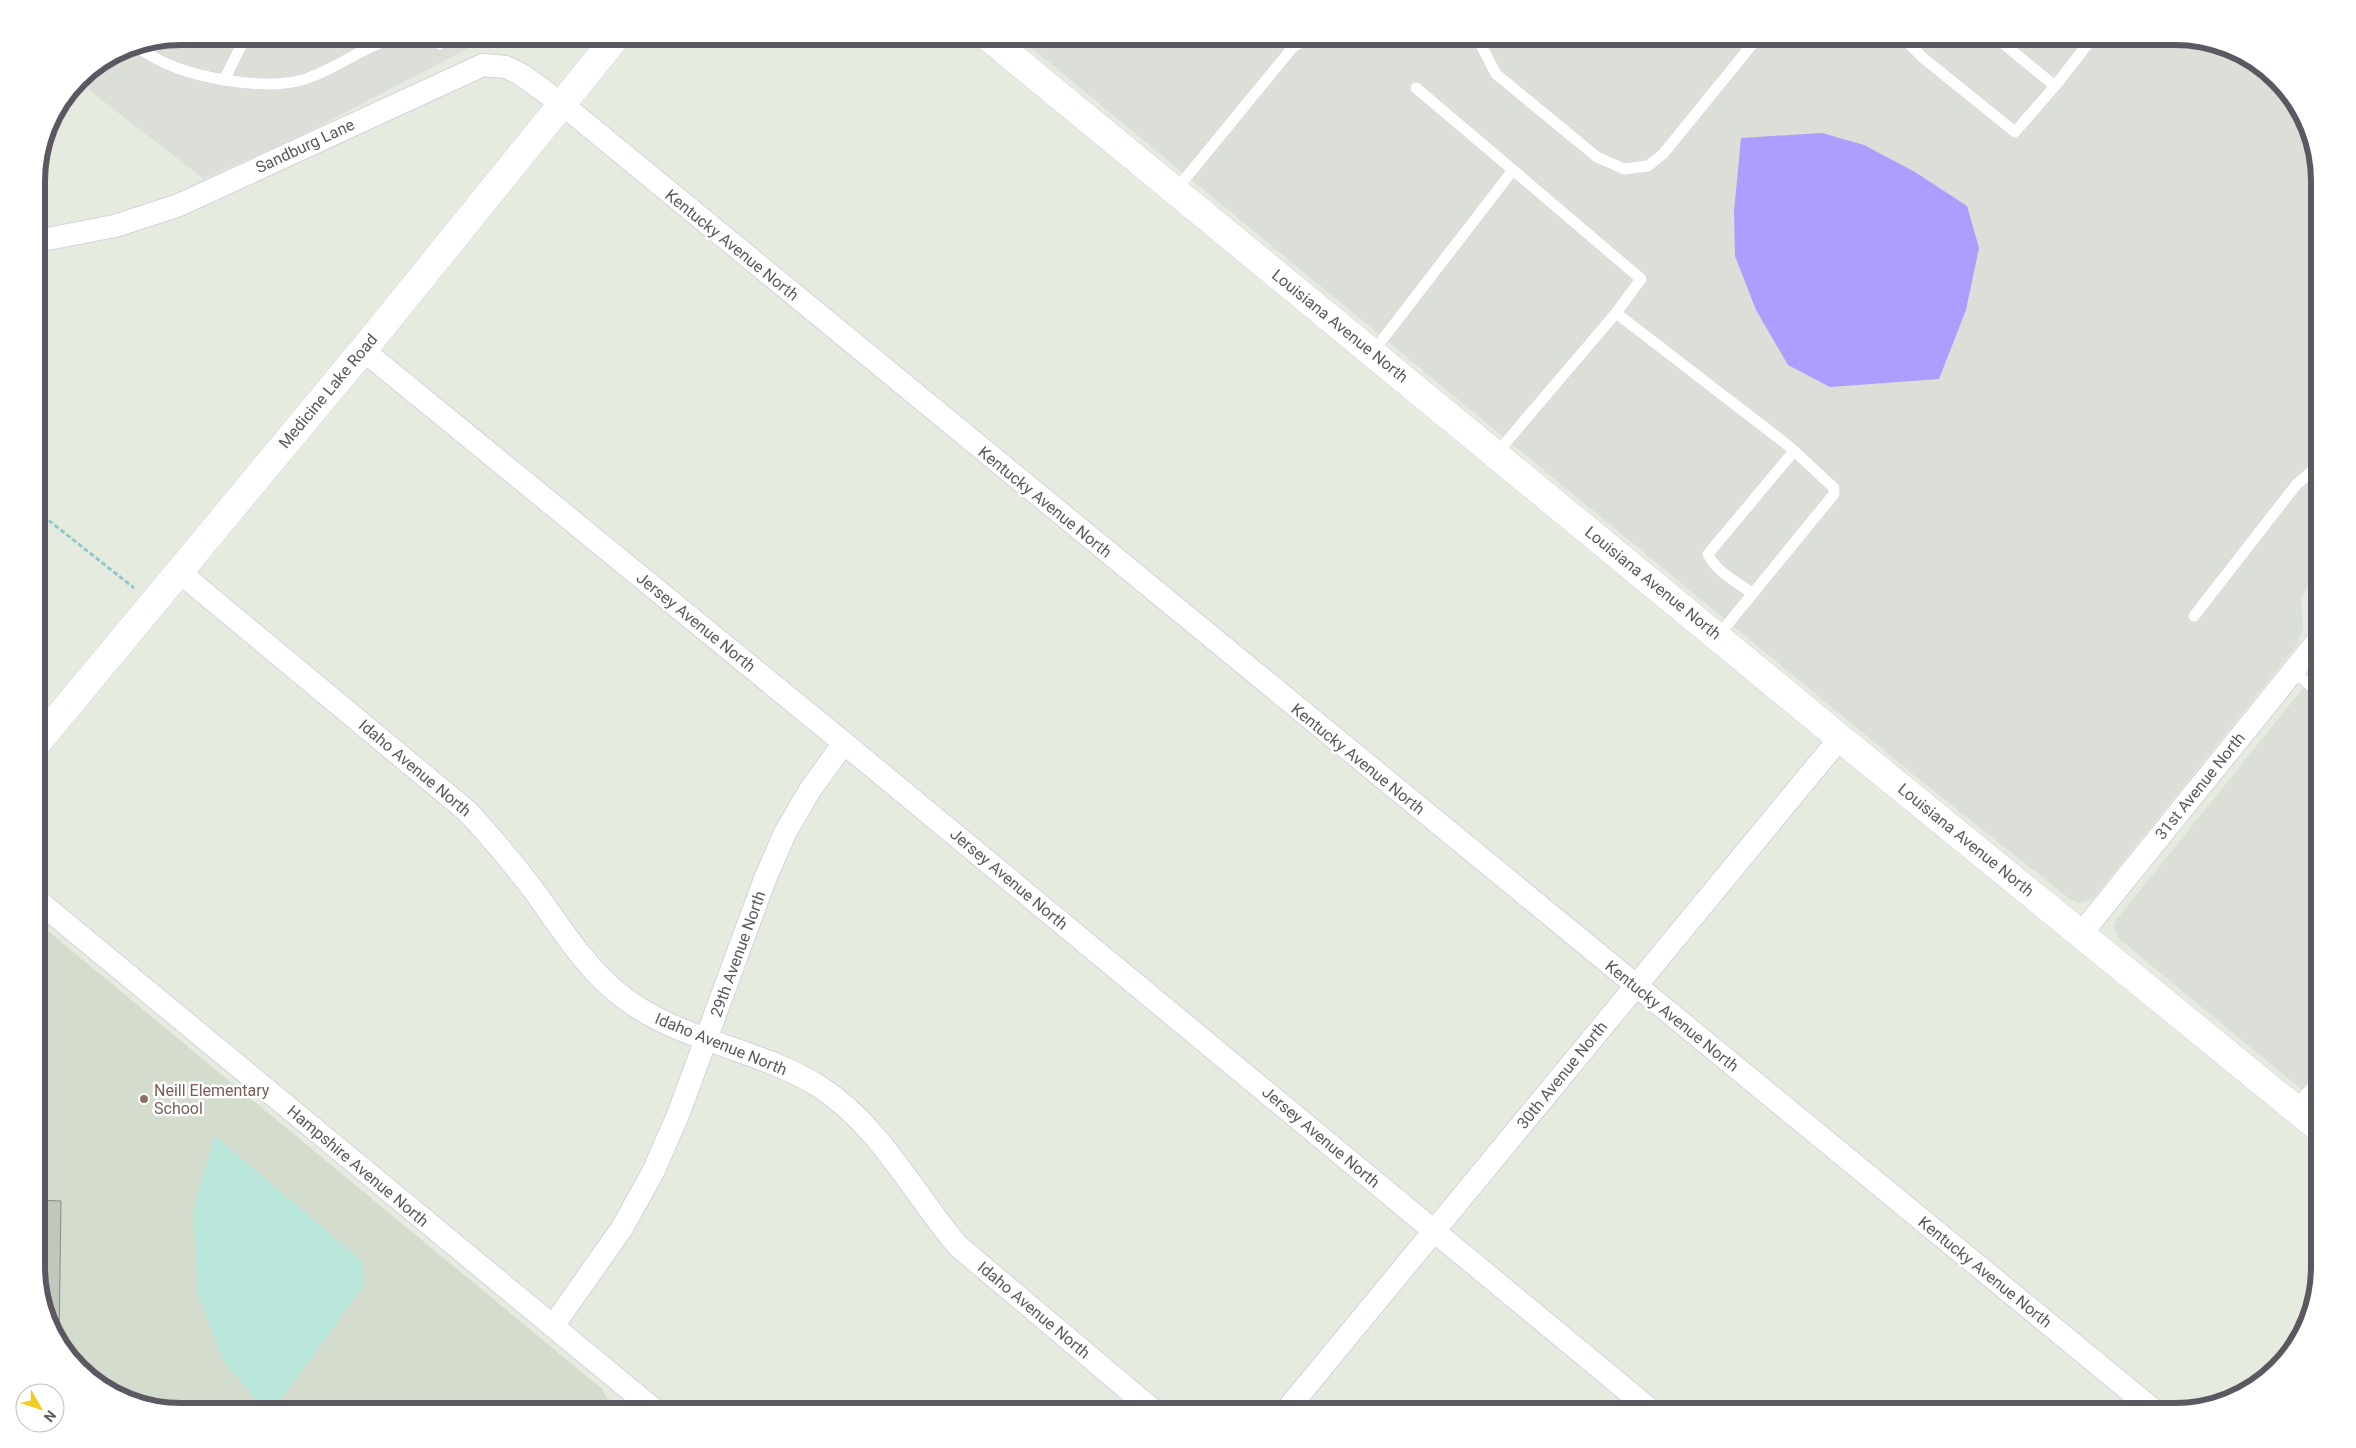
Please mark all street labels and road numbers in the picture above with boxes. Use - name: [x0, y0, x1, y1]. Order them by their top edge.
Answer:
- street label: Sandburg Lane: [253, 115, 357, 177]
- street label: Kentucky Avenue North: [662, 185, 802, 305]
- street label: Louisiana Avenue North: [1268, 265, 1412, 387]
- street label: Medicine Lake Road: [275, 330, 381, 452]
- street label: Kentucky Avenue North: [975, 442, 1115, 562]
- street label: Louisiana Avenue North: [1581, 522, 1725, 644]
- street label: Jersey Avenue North: [633, 568, 759, 676]
- street label: Kentucky Avenue North: [1288, 699, 1428, 819]
- street label: Idaho Avenue North: [355, 716, 475, 820]
- street label: 31st Avenue North: [2151, 729, 2249, 843]
- street label: Louisiana Avenue North: [1894, 779, 2038, 901]
- street label: Jersey Avenue North: [946, 824, 1072, 934]
- street label: 29th Avenue North: [706, 888, 770, 1020]
- street label: Kentucky Avenue North: [1602, 956, 1742, 1076]
- street label: Idaho Avenue North: [652, 1009, 790, 1079]
- street label: 30th Avenue North: [1513, 1017, 1611, 1133]
- street label: Jersey Avenue North: [1258, 1082, 1384, 1192]
- street label: Hampshire Avenue North: [284, 1101, 432, 1231]
- street label: Kentucky Avenue North: [1915, 1212, 2055, 1332]
- street label: Idaho Avenue North: [974, 1258, 1094, 1362]

